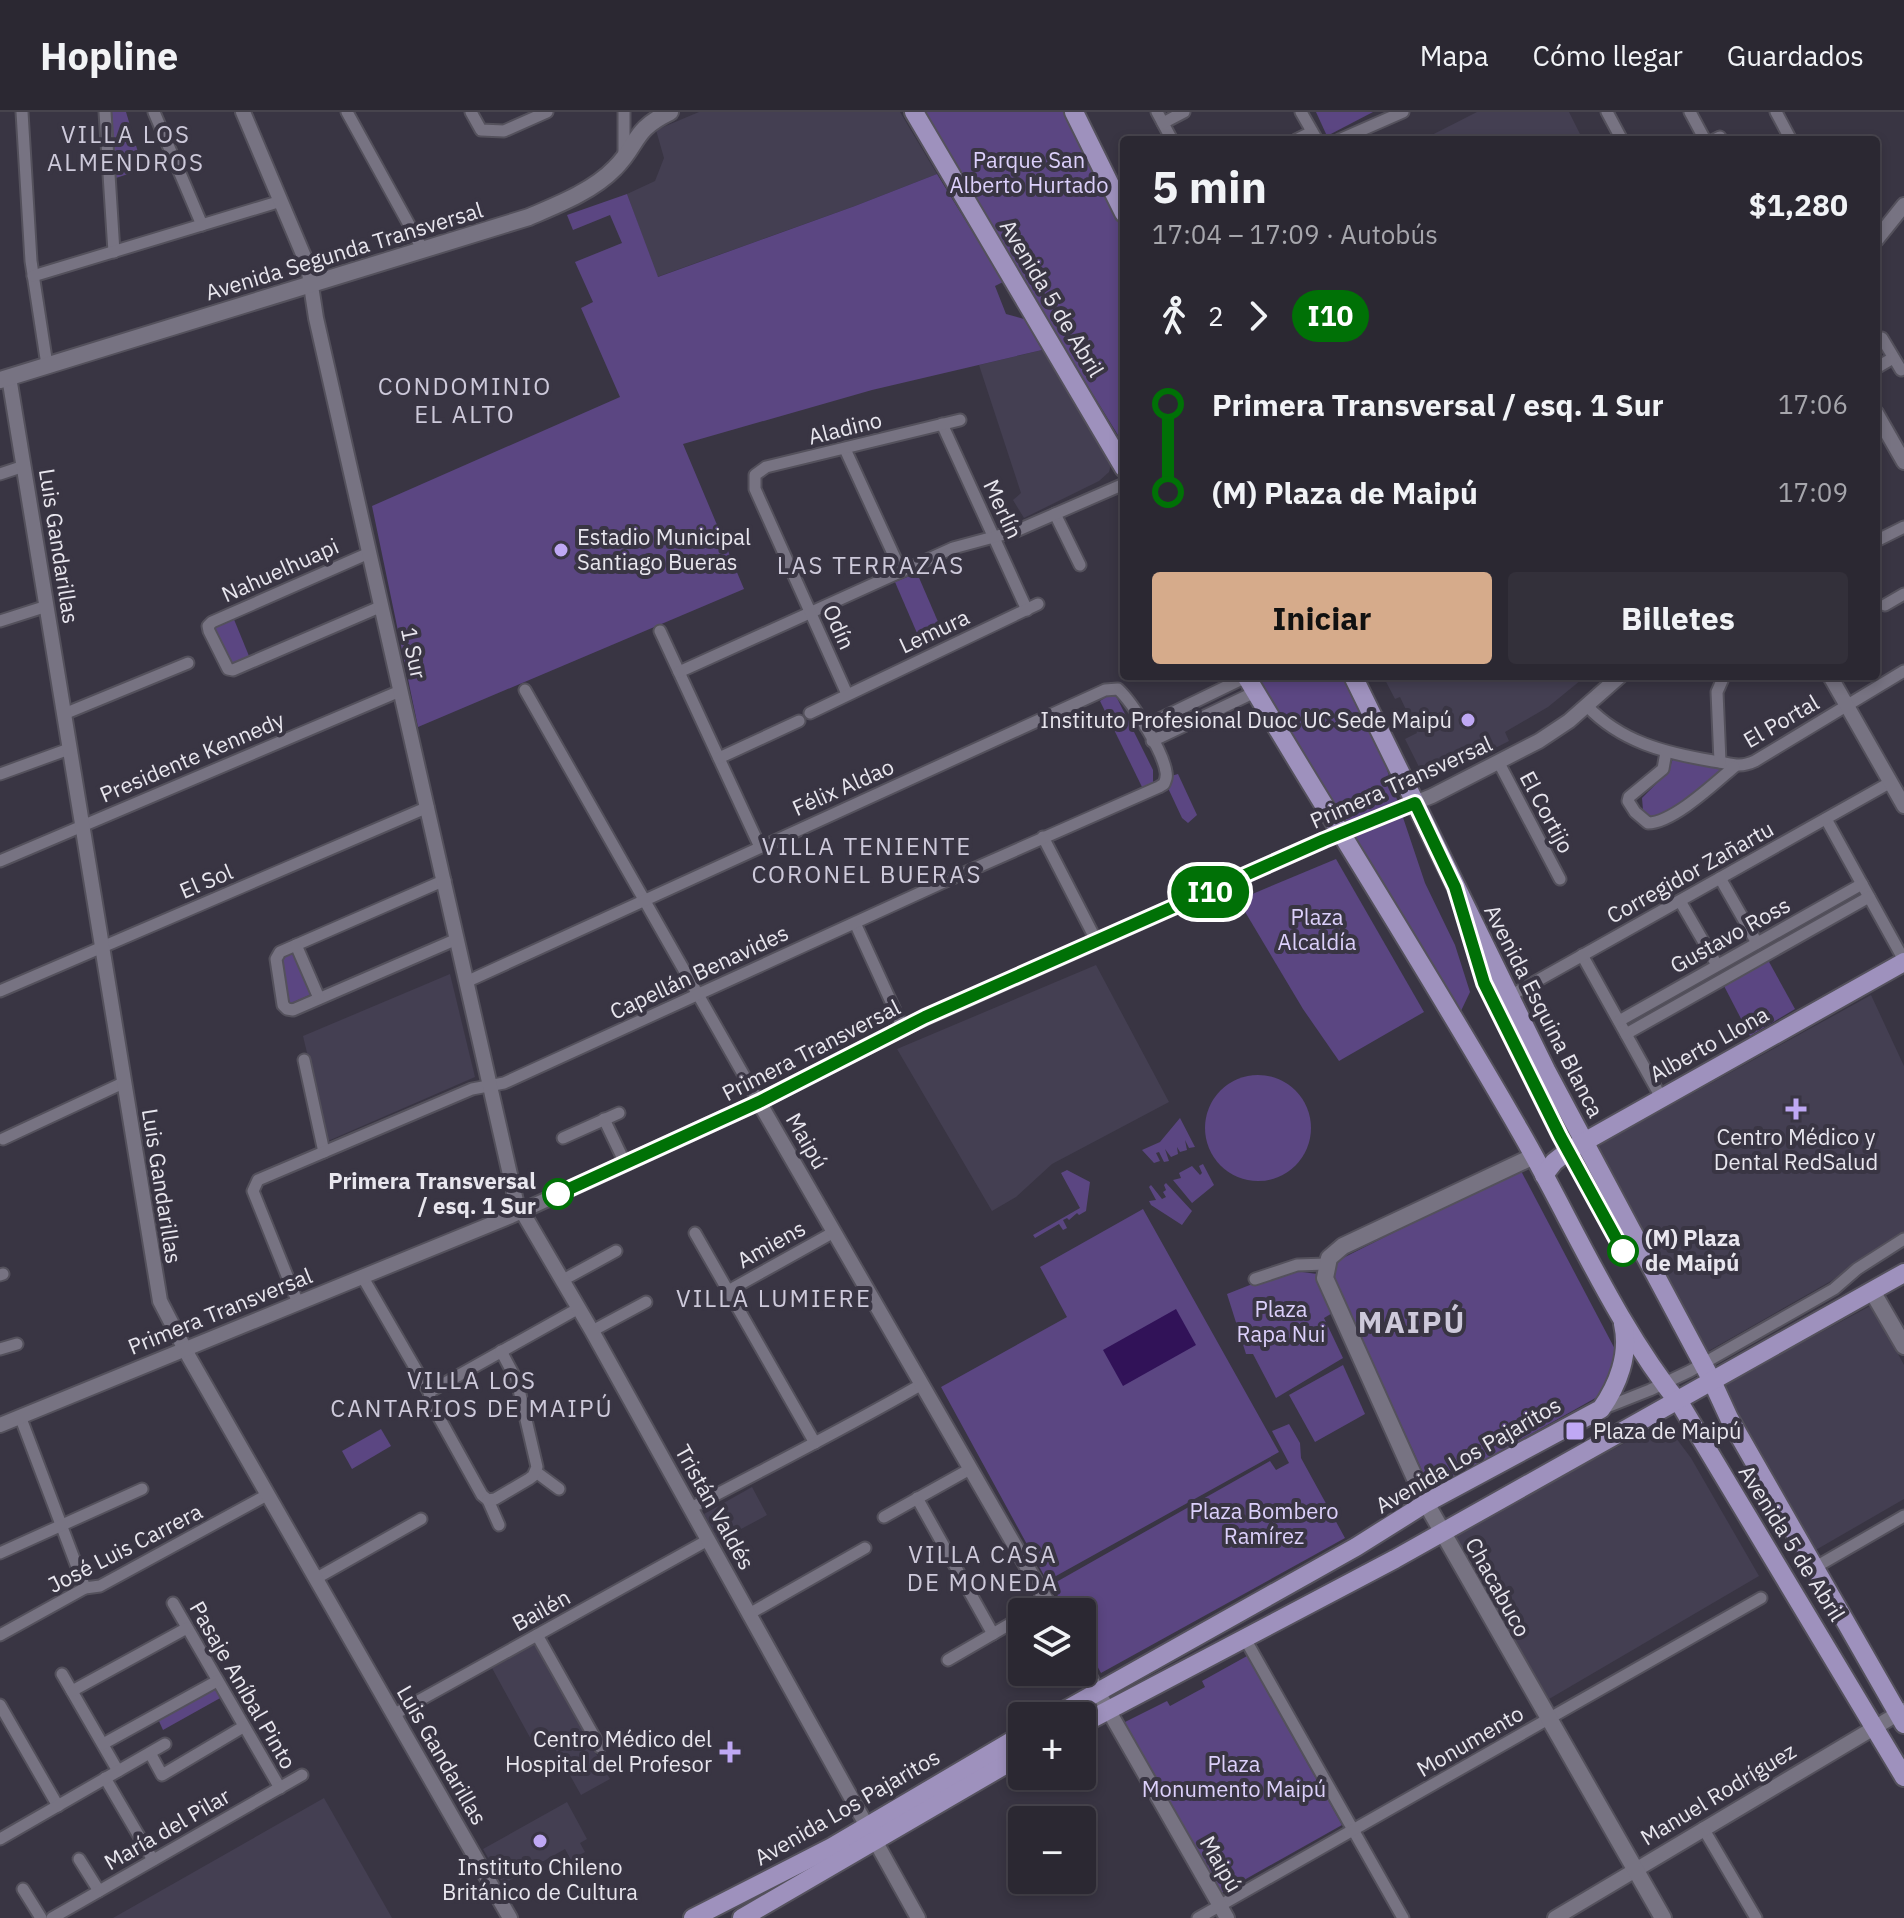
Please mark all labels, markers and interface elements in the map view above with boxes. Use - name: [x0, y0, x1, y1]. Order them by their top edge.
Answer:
- text: Hopline: [40, 31, 178, 80]
- text: Mapa: [1420, 37, 1489, 74]
- text: Cómo llegar: [1533, 37, 1683, 74]
- text: Guardados: [1727, 37, 1864, 74]
- district label: VILLA LOS ALMENDROS: [47, 118, 205, 178]
- park label: Parque San Alberto Hurtado: [950, 145, 1109, 199]
- text: 5 min: [1152, 158, 1267, 215]
- text: $1,280: [1749, 185, 1848, 224]
- street label: Avenida Segunda Transversal: [202, 194, 486, 307]
- street label: Avenida 5 de Abril: [994, 214, 1111, 382]
- text: 17:04 – 17:09 · Autobús: [1152, 217, 1438, 251]
- icon: walk: [1152, 294, 1196, 338]
- icon: forward: [1236, 294, 1280, 338]
- text: I10: [1308, 297, 1353, 334]
- text: 2: [1208, 299, 1224, 333]
- district label: CONDOMINIO EL ALTO: [378, 370, 552, 430]
- text: Primera Transversal / esq. 1 Sur: [1212, 385, 1664, 424]
- text: 17:06: [1778, 387, 1848, 421]
- street label: Aladino: [805, 404, 885, 451]
- street label: Luis Gandarillas: [33, 466, 86, 626]
- text: (M) Plaza de Maipú: [1212, 473, 1478, 512]
- street label: Merlín: [977, 475, 1030, 543]
- text: 17:09: [1778, 475, 1848, 509]
- place label: Estadio Municipal Santiago Bueras: [577, 522, 751, 576]
- street label: Nahuelhuapi: [217, 531, 343, 608]
- marker: Estadio Municipal Santiago Bueras: [552, 541, 570, 559]
- district label: LAS TERRAZAS: [777, 549, 965, 581]
- button: Iniciar: [1152, 572, 1492, 664]
- button: Billetes: [1508, 572, 1848, 664]
- street label: Odín: [817, 600, 862, 654]
- street label: Lemura: [894, 602, 974, 659]
- street label: 1 Sur: [395, 625, 434, 681]
- street label: El Portal: [1738, 687, 1824, 754]
- street label: Presidente Kennedy: [95, 705, 289, 809]
- place label: Instituto Profesional Duoc UC Sede Maipú: [1040, 705, 1452, 734]
- marker: Instituto Profesional Duoc UC Sede Maipú: [1459, 711, 1477, 729]
- street label: Primera Transversal: [1305, 728, 1496, 835]
- street label: Félix Aldao: [787, 751, 898, 822]
- street label: El Cortijo: [1514, 766, 1581, 858]
- street label: Corregidor Zañartu: [1601, 814, 1778, 930]
- district label: VILLA TENIENTE CORONEL BUERAS: [752, 830, 982, 890]
- street label: El Sol: [175, 856, 237, 905]
- line badge: I10: [1164, 866, 1256, 918]
- text: I10: [1187, 873, 1233, 910]
- street label: Gustavo Ross: [1664, 890, 1795, 980]
- street label: Avenida Esquina Blanca: [1478, 899, 1611, 1122]
- park label: Plaza Alcaldía: [1278, 902, 1357, 956]
- street label: Capellán Benavides: [605, 917, 793, 1026]
- street label: Primera Transversal: [717, 992, 905, 1107]
- street label: Alberto Llona: [1644, 999, 1774, 1088]
- marker: Centro Médico y Dental RedSalud: [1785, 1098, 1807, 1120]
- street label: Luis Gandarillas: [136, 1106, 189, 1266]
- street label: Maipú: [780, 1107, 835, 1174]
- place label: Centro Médico y Dental RedSalud: [1714, 1122, 1878, 1176]
- place label: Primera Transversal / esq. 1 Sur: [328, 1166, 536, 1220]
- marker: Primera Transversal / esq. 1 Sur: [543, 1179, 573, 1209]
- street label: Amiens: [731, 1213, 810, 1274]
- place label: (M) Plaza de Maipú: [1645, 1223, 1741, 1277]
- marker: (M) Plaza de Maipú: [1608, 1236, 1638, 1266]
- street label: Primera Transversal: [123, 1260, 316, 1361]
- district label: VILLA LUMIERE: [676, 1282, 872, 1314]
- park label: Plaza Rapa Nui: [1237, 1294, 1325, 1348]
- district label: MAIPÚ: [1358, 1302, 1466, 1341]
- district label: VILLA LOS CANTARIOS DE MAIPÚ: [330, 1364, 614, 1424]
- street label: Avenida Los Pajaritos: [1370, 1390, 1566, 1519]
- place label: Plaza de Maipú: [1593, 1416, 1742, 1445]
- marker: Plaza de Maipú: [1564, 1420, 1586, 1442]
- street label: Tristán Valdés: [669, 1439, 762, 1575]
- street label: Avenida 5 de Abril: [1733, 1459, 1852, 1626]
- street label: José Luis Carrera: [43, 1496, 207, 1599]
- park label: Plaza Bombero Ramírez: [1189, 1496, 1339, 1550]
- street label: Chacabuco: [1459, 1532, 1538, 1642]
- district label: VILLA CASA DE MONEDA: [907, 1538, 1059, 1598]
- street label: Bailén: [507, 1582, 575, 1637]
- street label: Pasaje Aníbal Pinto: [184, 1596, 303, 1774]
- map controls: [1008, 1598, 1096, 1894]
- button: layers: [1008, 1598, 1096, 1686]
- street label: Luis Gandarillas: [391, 1680, 494, 1830]
- street label: Monumento: [1411, 1698, 1528, 1783]
- button: +: [1008, 1702, 1096, 1790]
- place label: Centro Médico del Hospital del Profesor: [505, 1724, 712, 1778]
- street label: Manuel Rodríguez: [1635, 1736, 1801, 1851]
- marker: Centro Médico del Hospital del Profesor: [719, 1741, 741, 1763]
- street label: Avenida Los Pajaritos: [749, 1742, 945, 1871]
- park label: Plaza Monumento Maipú: [1142, 1749, 1326, 1803]
- street label: María del Pilar: [99, 1781, 235, 1876]
- button: −: [1008, 1806, 1096, 1894]
- street label: Maipú: [1194, 1830, 1249, 1897]
- marker: Instituto Chileno Británico de Cultura: [531, 1832, 549, 1850]
- place label: Instituto Chileno Británico de Cultura: [442, 1852, 638, 1906]

